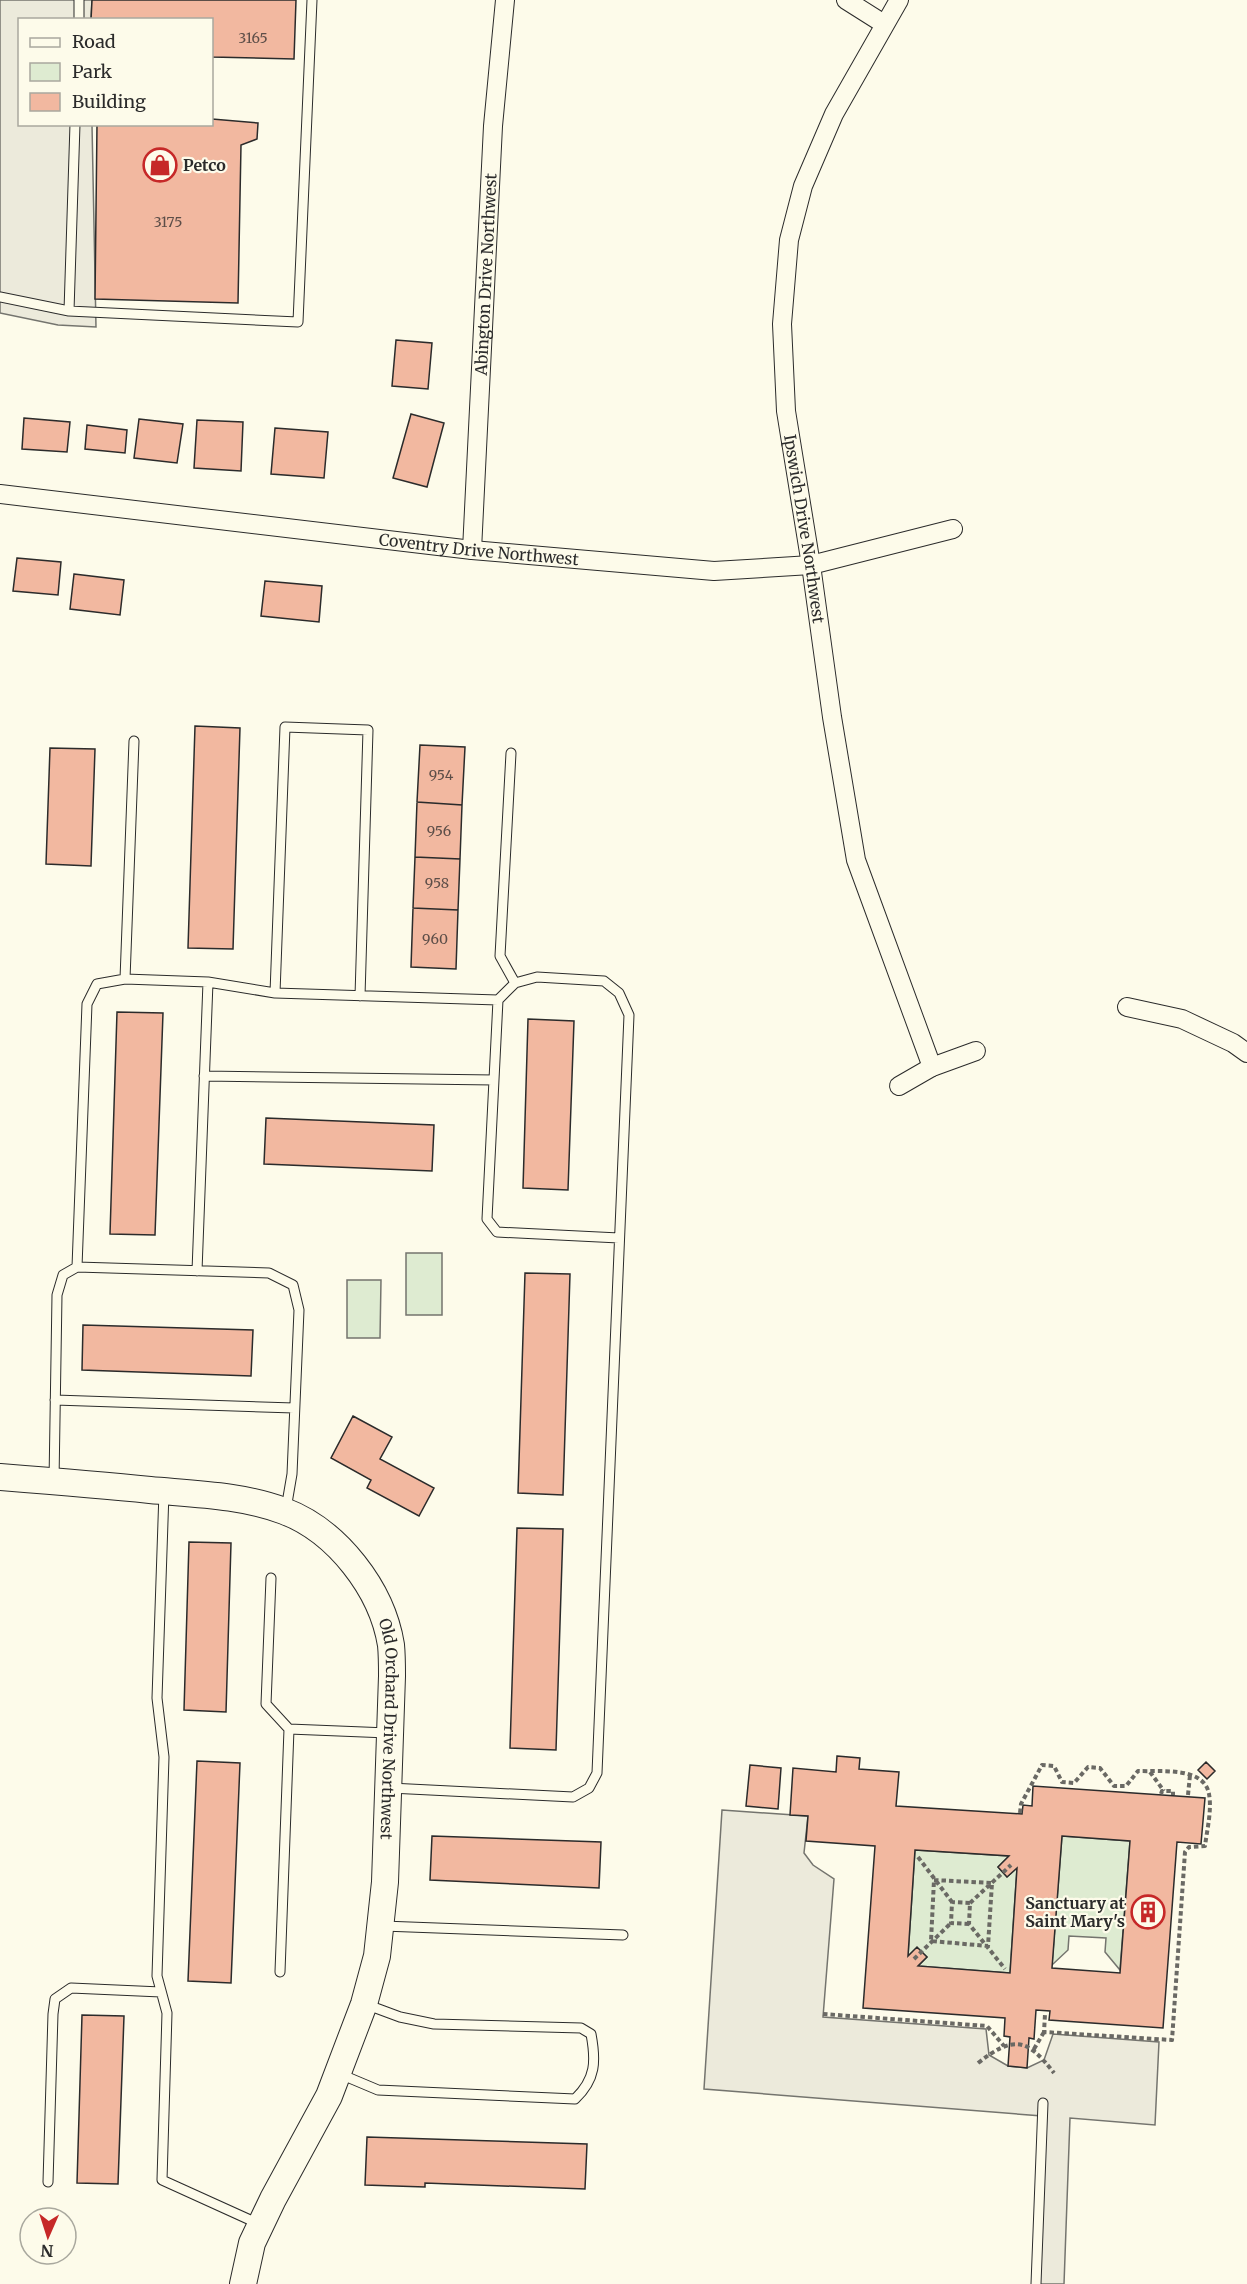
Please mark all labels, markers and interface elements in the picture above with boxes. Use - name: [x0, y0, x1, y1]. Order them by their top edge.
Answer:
- legend: [18, 18, 213, 126]
- house number: 3165: [238, 29, 268, 47]
- text: Road: [72, 30, 116, 53]
- text: Park: [72, 60, 113, 83]
- text: Building: [72, 90, 146, 113]
- shop icon: Petco: [142, 147, 178, 183]
- place label: Petco: [183, 155, 226, 175]
- street label: Abington Drive Northwest: [471, 172, 501, 377]
- house number: 3175: [154, 213, 182, 231]
- street label: Ipswich Drive Northwest: [780, 433, 829, 625]
- street label: Coventry Drive Northwest: [378, 529, 580, 569]
- house number: 954: [429, 766, 454, 784]
- house number: 956: [427, 822, 451, 840]
- house number: 958: [425, 874, 449, 892]
- house number: 960: [422, 930, 448, 948]
- street label: Old Orchard Drive Northwest: [375, 1616, 402, 1841]
- place label: Sanctuary at Saint Mary's: [1025, 1893, 1126, 1931]
- building icon: Sanctuary at Saint Mary's: [1130, 1894, 1166, 1930]
- north arrow: [18, 2206, 78, 2266]
- text: N: [40, 2241, 54, 2261]

